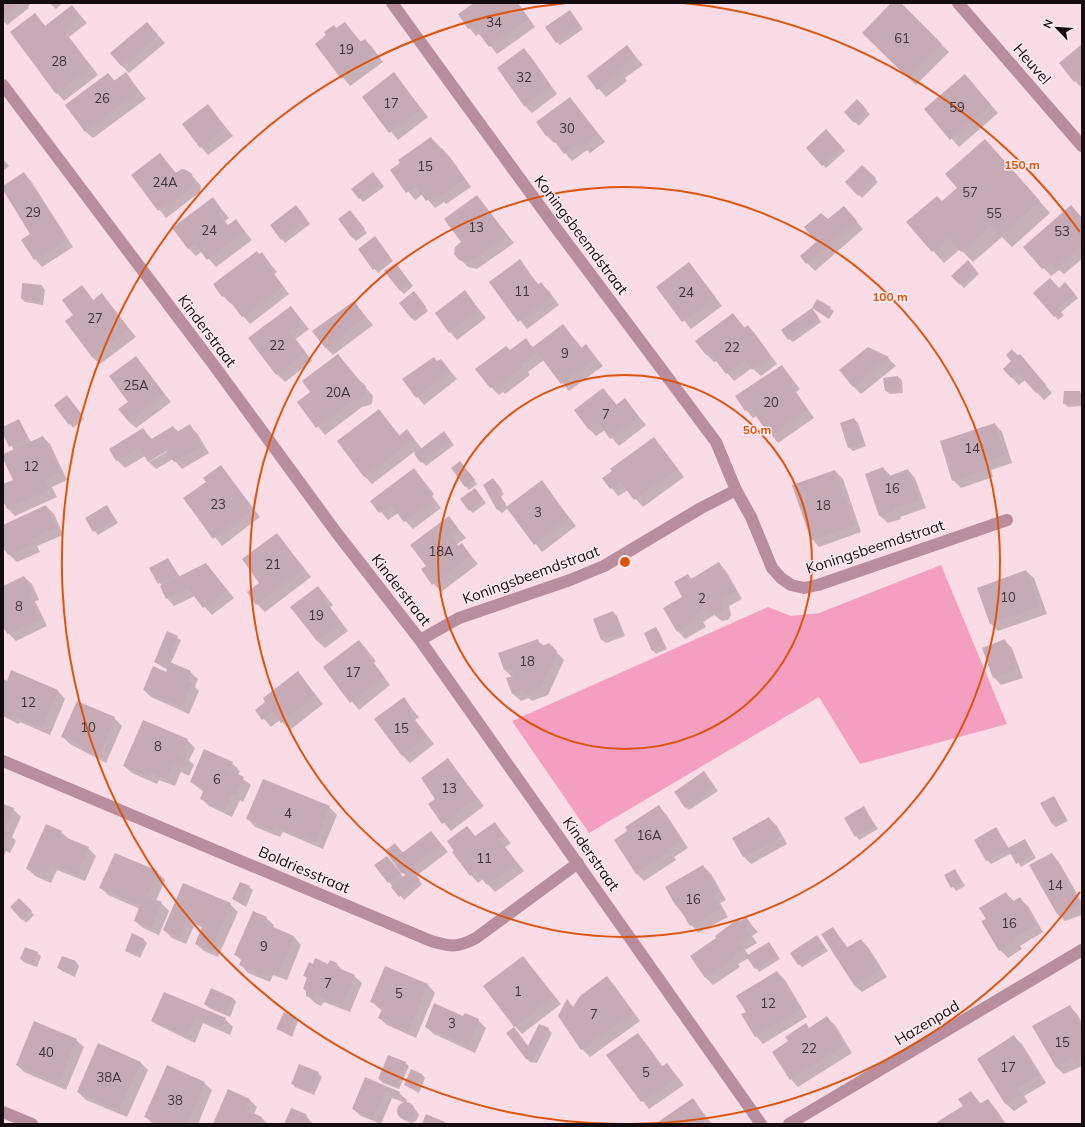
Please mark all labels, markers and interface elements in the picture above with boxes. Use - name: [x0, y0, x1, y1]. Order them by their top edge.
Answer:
- north arrow: [1037, 8, 1077, 48]
- house number: 34: [486, 14, 502, 30]
- text: N: [1040, 17, 1056, 30]
- house number: 61: [894, 30, 910, 46]
- street label: Heuvel: [1009, 39, 1055, 88]
- house number: 19: [338, 41, 354, 57]
- house number: 28: [51, 53, 67, 69]
- house number: 32: [516, 69, 532, 85]
- house number: 26: [94, 90, 110, 106]
- house number: 17: [383, 95, 399, 111]
- house number: 59: [949, 99, 965, 115]
- house number: 30: [559, 120, 575, 136]
- text: 150 m: [1004, 157, 1040, 172]
- house number: 15: [417, 158, 433, 174]
- street label: Koningsbeemdstraat: [530, 171, 632, 298]
- house number: 24A: [152, 174, 178, 190]
- house number: 57: [962, 184, 978, 200]
- house number: 29: [25, 204, 41, 220]
- house number: 55: [986, 205, 1002, 221]
- house number: 13: [468, 219, 484, 235]
- house number: 24: [201, 222, 217, 238]
- house number: 53: [1054, 223, 1070, 239]
- house number: 11: [514, 283, 530, 299]
- house number: 24: [678, 284, 694, 300]
- text: 100 m: [872, 289, 908, 304]
- street label: Kinderstraat: [174, 291, 241, 371]
- house number: 27: [87, 310, 103, 326]
- house number: 22: [269, 337, 285, 353]
- house number: 22: [724, 339, 740, 355]
- house number: 9: [561, 345, 569, 361]
- house number: 25A: [123, 377, 149, 393]
- house number: 20A: [325, 384, 351, 400]
- house number: 20: [763, 394, 779, 410]
- house number: 7: [602, 406, 610, 422]
- text: 50 m: [743, 422, 771, 437]
- house number: 14: [964, 440, 980, 456]
- house number: 12: [23, 458, 39, 474]
- house number: 16: [884, 480, 900, 496]
- house number: 23: [210, 496, 226, 512]
- house number: 18: [815, 497, 831, 513]
- house number: 3: [534, 504, 542, 520]
- street label: Koningsbeemdstraat: [803, 515, 946, 578]
- street label: Koningsbeemdstraat: [460, 541, 602, 608]
- house number: 18A: [428, 543, 454, 559]
- street label: Kinderstraat: [368, 550, 435, 629]
- centre of rings: [618, 555, 632, 569]
- house number: 21: [265, 556, 281, 572]
- house number: 10: [1000, 589, 1016, 605]
- house number: 2: [698, 590, 706, 606]
- house number: 8: [15, 598, 23, 614]
- house number: 19: [308, 607, 324, 623]
- house number: 18: [519, 653, 535, 669]
- house number: 17: [345, 664, 361, 680]
- house number: 12: [20, 694, 36, 710]
- house number: 10: [80, 719, 96, 735]
- house number: 15: [393, 720, 409, 736]
- house number: 8: [154, 738, 162, 754]
- house number: 6: [213, 771, 221, 787]
- house number: 13: [441, 780, 457, 796]
- house number: 4: [284, 805, 292, 821]
- street label: Kinderstraat: [559, 813, 624, 894]
- house number: 16A: [636, 827, 662, 843]
- street label: Boldriesstraat: [256, 842, 353, 897]
- house number: 11: [476, 850, 492, 866]
- house number: 14: [1047, 877, 1063, 893]
- house number: 16: [685, 891, 701, 907]
- house number: 16: [1001, 915, 1017, 931]
- house number: 9: [260, 938, 268, 954]
- house number: 7: [324, 975, 332, 991]
- house number: 1: [514, 983, 522, 999]
- house number: 5: [395, 985, 403, 1001]
- house number: 12: [760, 995, 776, 1011]
- street label: Hazenpad: [891, 996, 963, 1049]
- house number: 7: [590, 1006, 598, 1022]
- house number: 3: [448, 1015, 456, 1031]
- house number: 15: [1054, 1034, 1070, 1050]
- house number: 22: [801, 1040, 817, 1056]
- house number: 40: [38, 1044, 54, 1060]
- house number: 17: [1000, 1059, 1016, 1075]
- house number: 5: [642, 1064, 650, 1080]
- house number: 38A: [96, 1069, 122, 1085]
- house number: 38: [167, 1092, 183, 1108]

